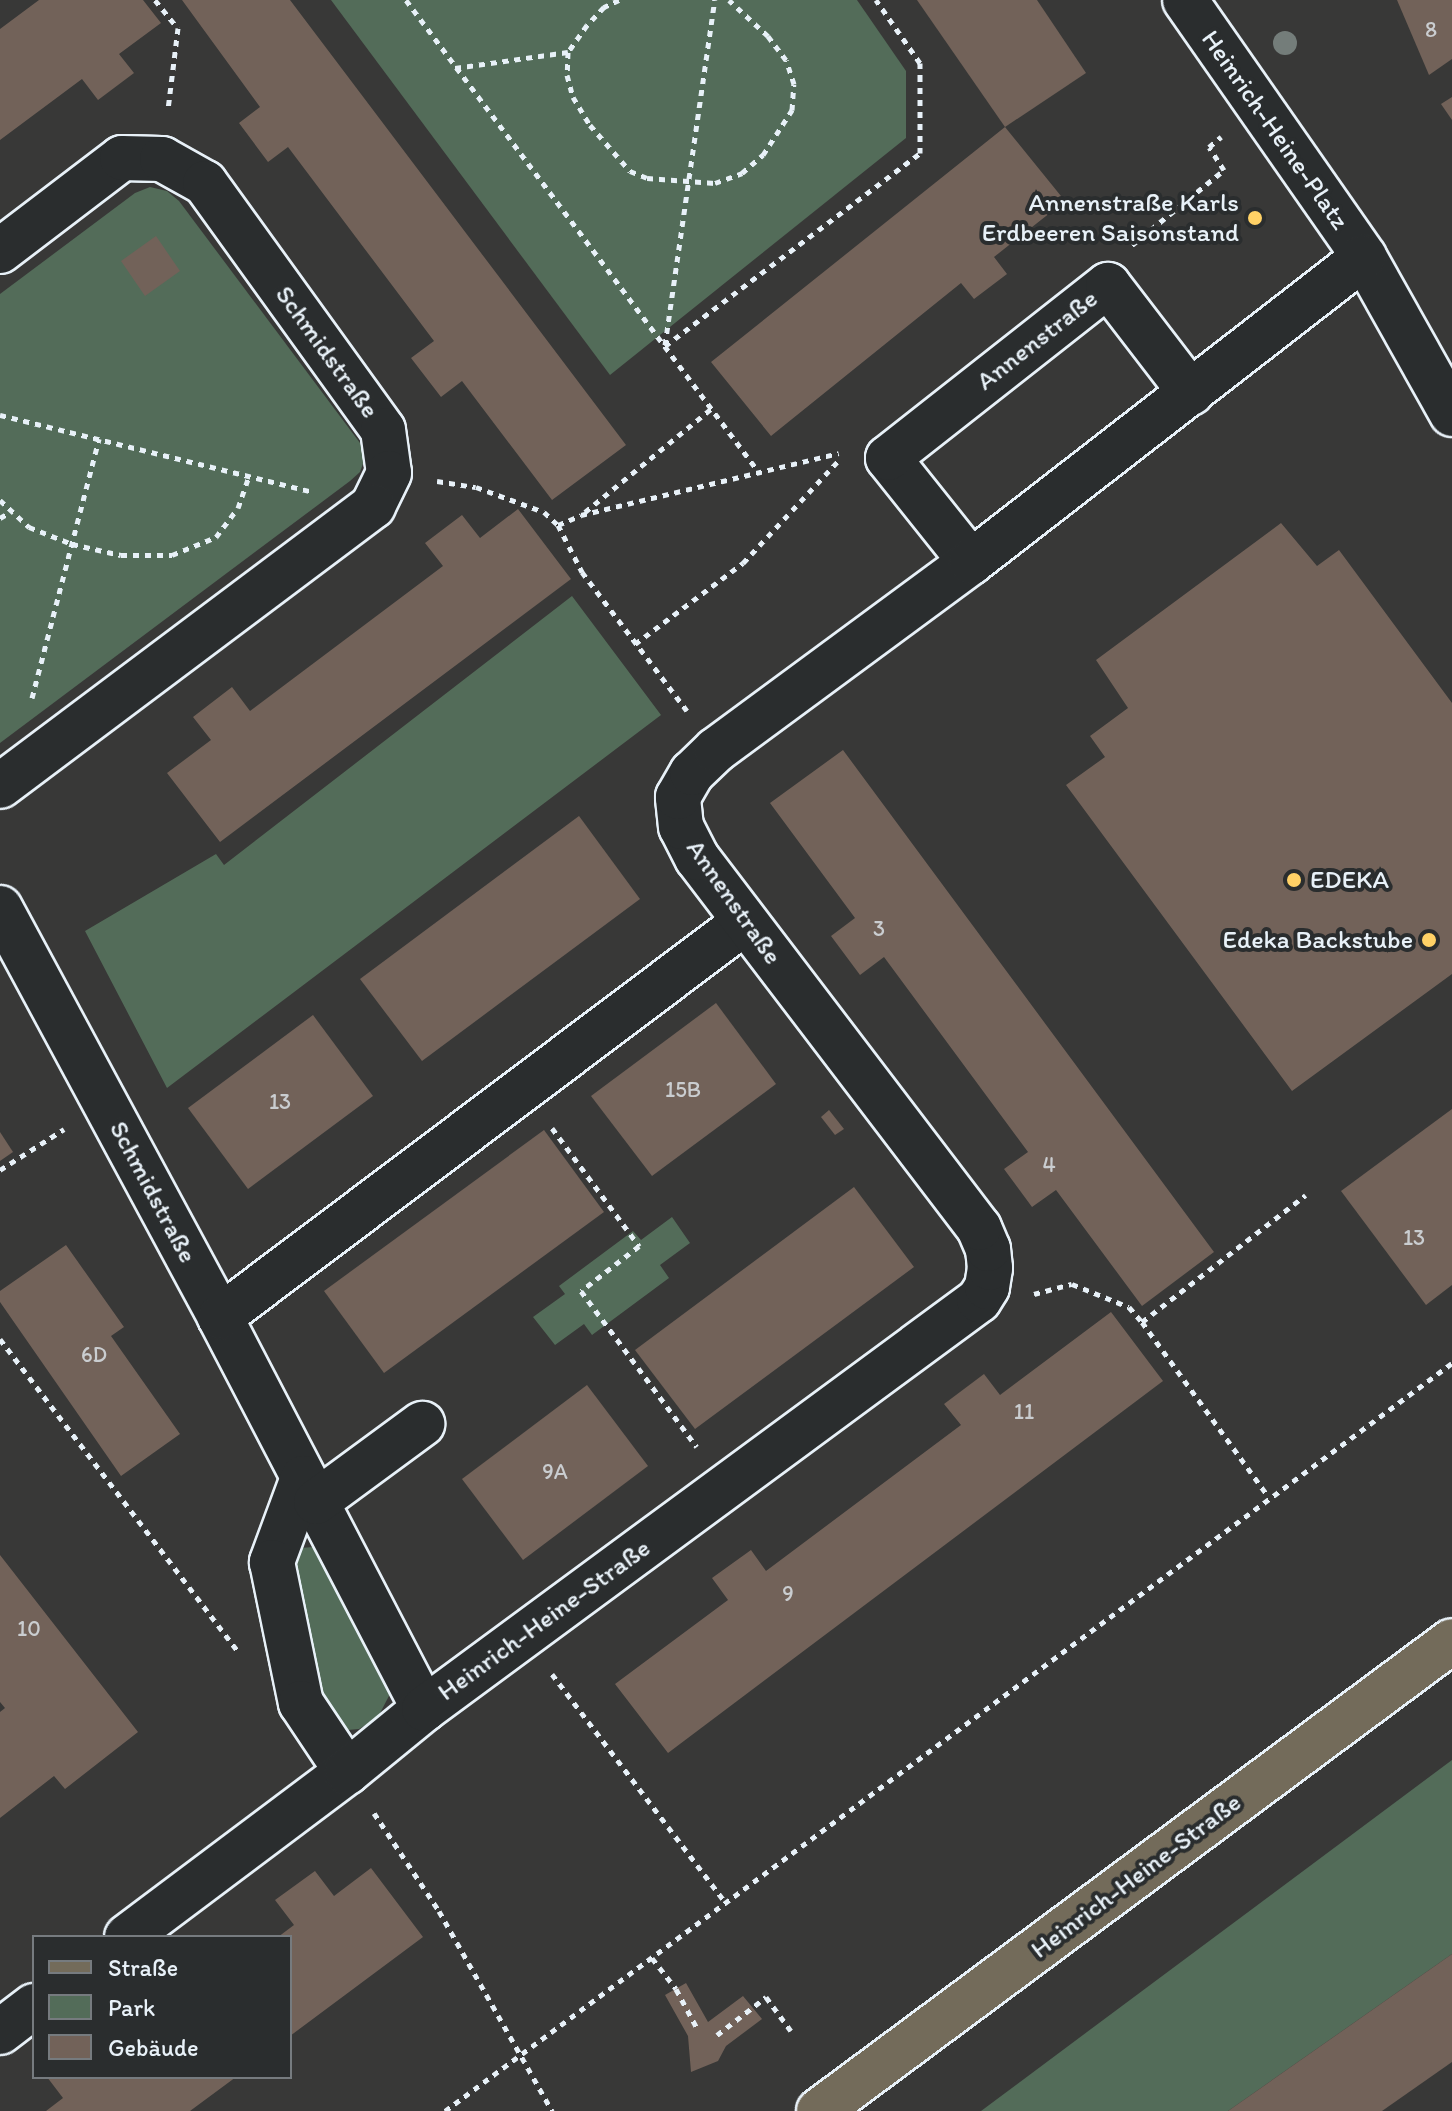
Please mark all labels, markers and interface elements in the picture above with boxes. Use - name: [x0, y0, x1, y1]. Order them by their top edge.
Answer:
- house number: 8: [1425, 17, 1437, 43]
- street label: Heinrich-Heine-Platz: [1195, 24, 1355, 236]
- place label: Annenstraße Karls Erdbeeren Saisonstand: [983, 187, 1239, 248]
- marker: Annenstraße Karls Erdbeeren Saisonstand: [1246, 209, 1264, 227]
- street label: Schmidstraße: [269, 280, 385, 424]
- street label: Annenstraße: [970, 283, 1104, 397]
- street label: Annenstraße: [680, 834, 788, 970]
- place label: EDEKA: [1310, 864, 1389, 896]
- marker: EDEKA: [1285, 871, 1303, 889]
- house number: 3: [873, 916, 885, 942]
- place label: Edeka Backstube: [1223, 924, 1413, 956]
- marker: Edeka Backstube: [1420, 931, 1438, 949]
- house number: 15B: [665, 1077, 701, 1103]
- house number: 13: [269, 1089, 291, 1115]
- street label: Schmidstraße: [103, 1116, 203, 1268]
- house number: 4: [1042, 1152, 1056, 1178]
- house number: 13: [1403, 1225, 1425, 1251]
- house number: 6D: [81, 1342, 107, 1368]
- house number: 11: [1014, 1399, 1034, 1425]
- house number: 9A: [542, 1459, 568, 1485]
- street label: Heinrich-Heine-Straße: [432, 1532, 656, 1708]
- house number: 9: [782, 1581, 794, 1607]
- house number: 10: [17, 1616, 41, 1642]
- street label: Heinrich-Heine-Straße: [1025, 1787, 1247, 1965]
- legend: [32, 1935, 292, 2079]
- text: Straße: [108, 1953, 178, 1982]
- text: Park: [108, 1993, 155, 2022]
- text: Gebäude: [108, 2033, 199, 2062]

